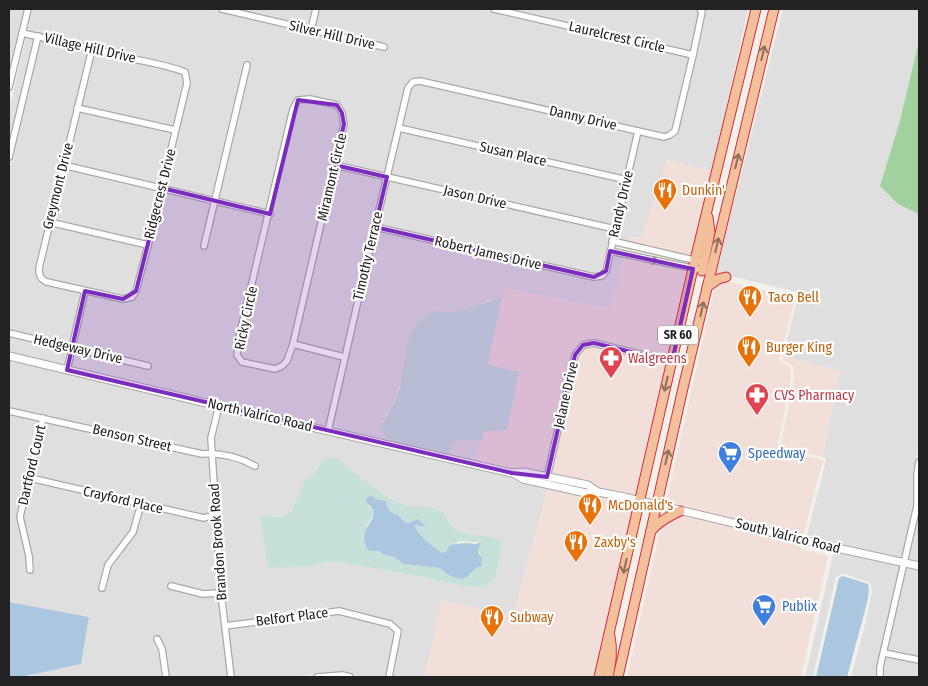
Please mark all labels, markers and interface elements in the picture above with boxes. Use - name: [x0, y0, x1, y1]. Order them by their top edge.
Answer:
- street label: Silver Hill Drive: [287, 17, 377, 53]
- street label: Laurelcrest Circle: [567, 18, 667, 56]
- street label: Village Hill Drive: [42, 29, 138, 67]
- one-way arrow: [759, 45, 768, 61]
- street label: Danny Drive: [548, 102, 618, 134]
- street label: Miramont Circle: [314, 131, 350, 223]
- street label: Susan Place: [478, 138, 548, 170]
- street label: Greymont Drive: [39, 141, 77, 231]
- street label: Ridgecrest Drive: [141, 147, 179, 241]
- one-way arrow: [733, 153, 742, 169]
- street label: Randy Drive: [605, 169, 637, 239]
- restaurant icon: Dunkin': [652, 177, 678, 211]
- street label: Jason Drive: [442, 181, 508, 213]
- place label: Dunkin': [682, 182, 725, 199]
- street label: Timothy Terrace: [349, 210, 387, 302]
- street label: Robert James Drive: [433, 232, 543, 274]
- one-way arrow: [713, 238, 722, 254]
- one-way arrow: [643, 256, 659, 265]
- street label: Ricky Circle: [231, 284, 261, 352]
- restaurant icon: Taco Bell: [737, 284, 763, 318]
- place label: Taco Bell: [768, 289, 819, 306]
- one-way arrow: [698, 302, 707, 318]
- road number: SR 60: [658, 326, 698, 344]
- street label: Hedgeway Drive: [32, 330, 124, 368]
- restaurant icon: Burger King: [736, 334, 762, 368]
- place label: Burger King: [766, 339, 832, 356]
- pharmacy icon: Walgreens: [598, 345, 624, 379]
- place label: Walgreens: [628, 350, 687, 367]
- street label: Jelane Drive: [550, 360, 582, 430]
- one-way arrow: [661, 376, 670, 392]
- pharmacy icon: CVS Pharmacy: [744, 382, 770, 416]
- place label: CVS Pharmacy: [774, 387, 855, 404]
- street label: North Valrico Road: [206, 395, 314, 435]
- street label: Benson Street: [91, 421, 173, 455]
- street label: Dartford Court: [14, 423, 50, 507]
- supermarket icon: Speedway: [717, 440, 743, 474]
- place label: Speedway: [748, 445, 806, 462]
- one-way arrow: [663, 450, 672, 466]
- street label: Crayford Place: [81, 483, 165, 517]
- street label: Brandon Brook Road: [205, 483, 231, 601]
- restaurant icon: McDonald's: [577, 492, 603, 526]
- place label: McDonald's: [608, 497, 673, 514]
- street label: South Valrico Road: [734, 515, 842, 557]
- restaurant icon: Zaxby's: [563, 529, 589, 563]
- place label: Zaxby's: [594, 534, 636, 551]
- one-way arrow: [620, 557, 629, 573]
- supermarket icon: Publix: [751, 593, 777, 627]
- place label: Publix: [782, 598, 818, 615]
- street label: Belfort Place: [255, 604, 329, 630]
- restaurant icon: Subway: [479, 604, 505, 638]
- place label: Subway: [510, 609, 554, 626]

